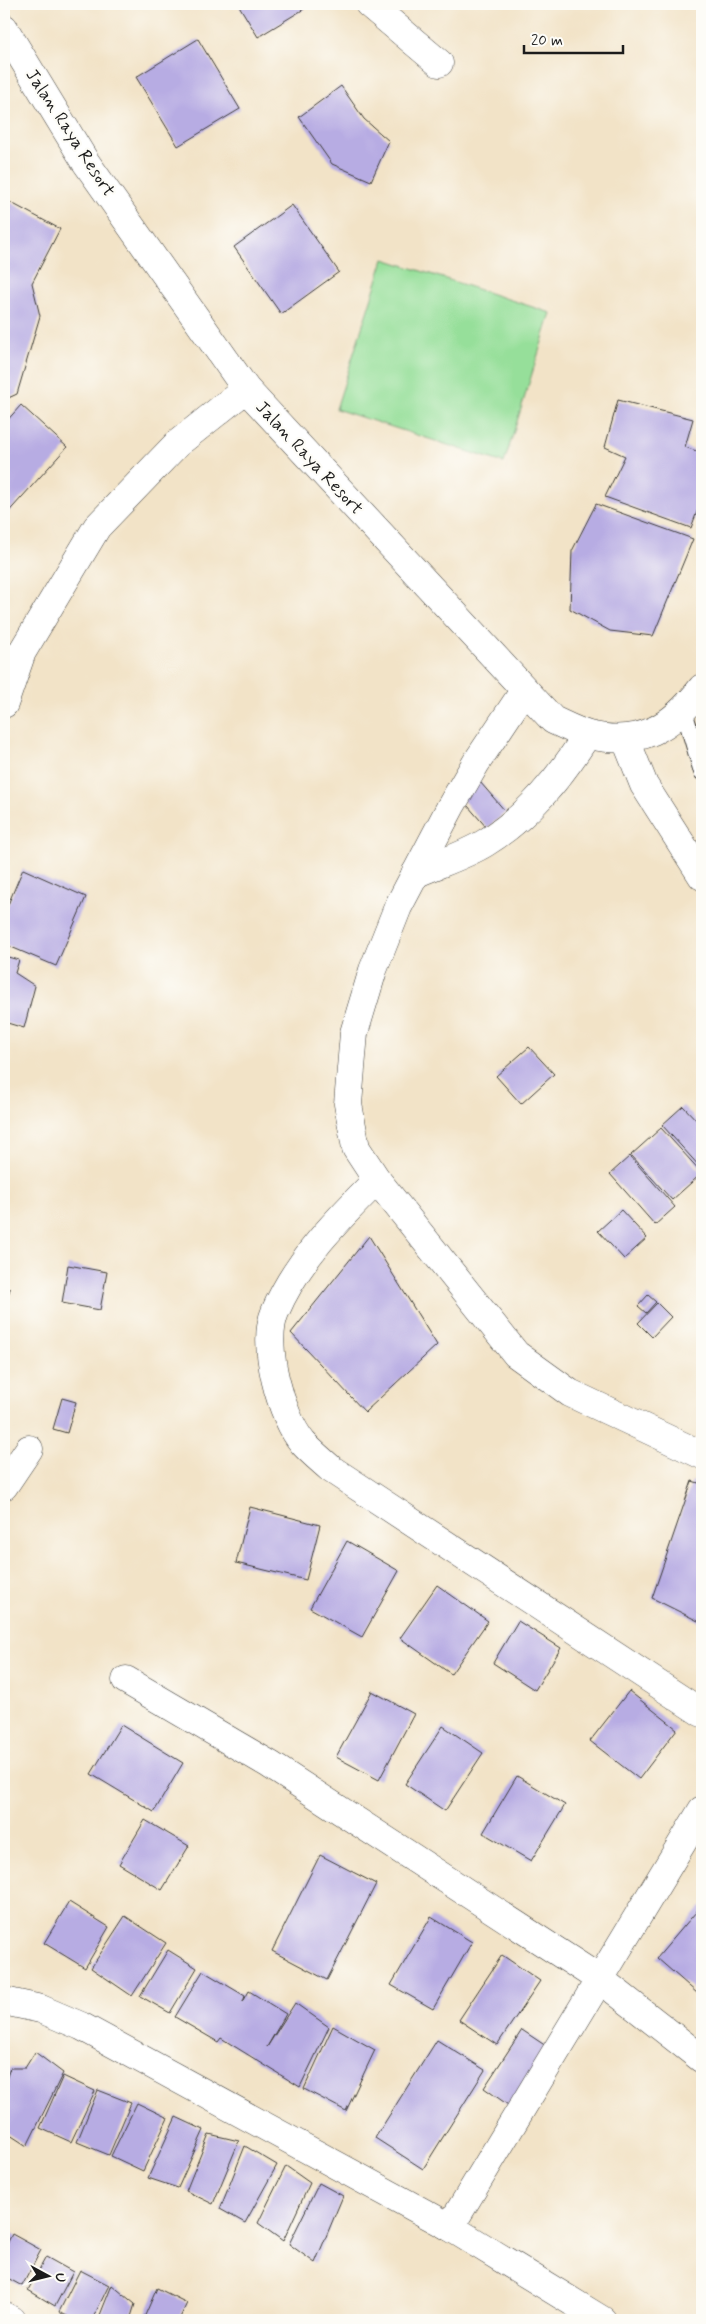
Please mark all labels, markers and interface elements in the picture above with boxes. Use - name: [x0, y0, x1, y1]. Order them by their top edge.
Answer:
- scale bar: [524, 22, 622, 54]
- text: 20 m: [531, 31, 563, 51]
- street label: Jalan Raya Resort: [20, 65, 120, 201]
- street label: Jalan Raya Resort: [250, 396, 368, 520]
- north arrow: [22, 2252, 72, 2302]
- text: U: [50, 2272, 69, 2283]

